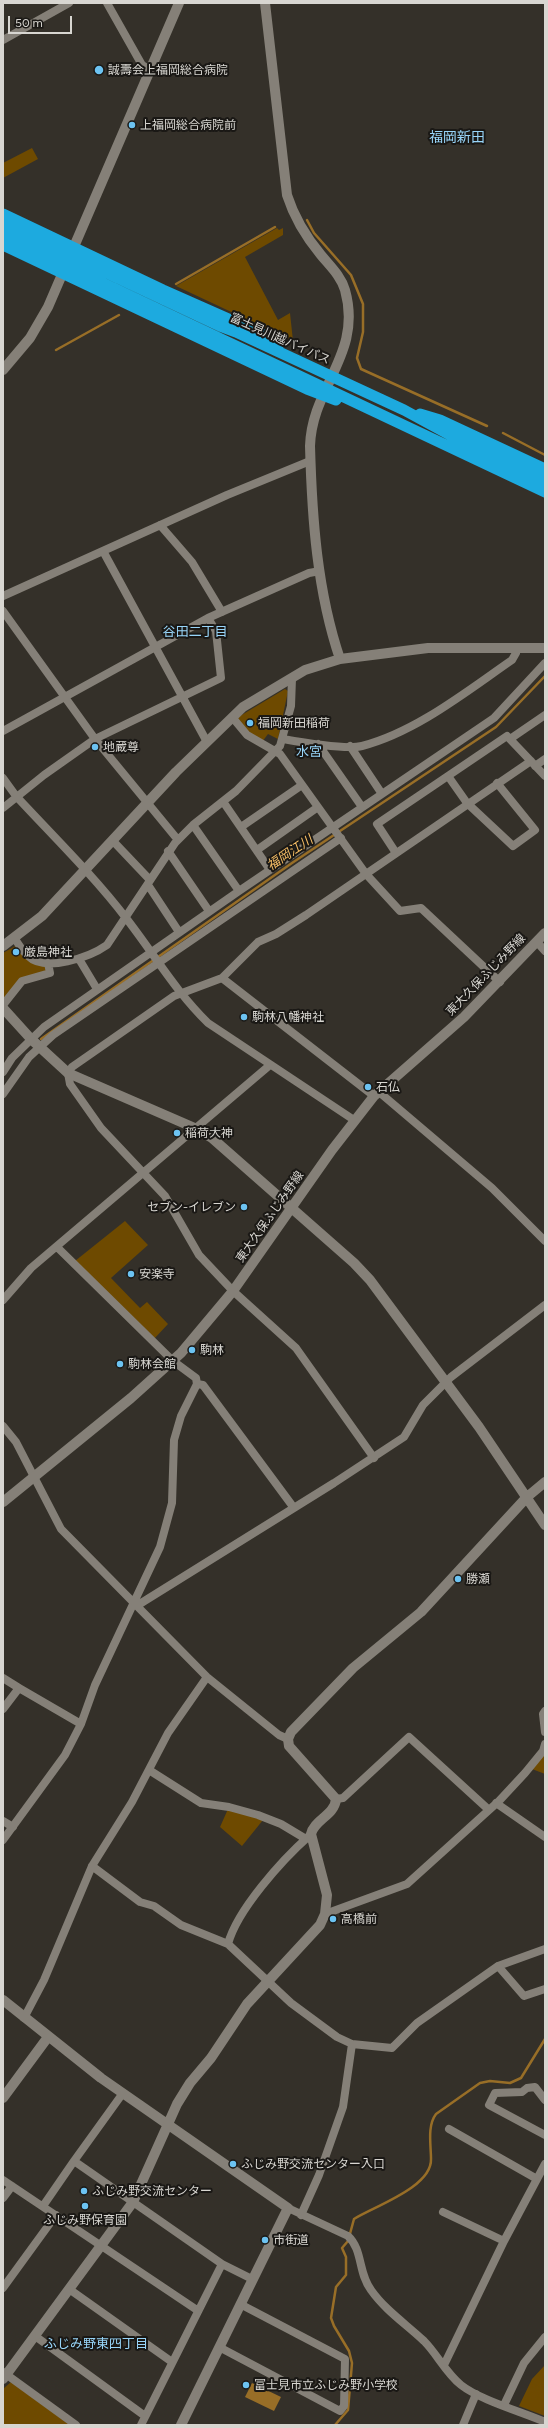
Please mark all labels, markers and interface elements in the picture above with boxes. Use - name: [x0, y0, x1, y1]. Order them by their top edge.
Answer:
- scale bar: [10, 8, 74, 34]
- text: 50 m: [15, 16, 43, 30]
- place label: 誠壽会上福岡総合病院: [108, 63, 228, 77]
- marker: 誠壽会上福岡総合病院: [93, 64, 105, 76]
- place label: 上福岡総合病院前: [140, 118, 236, 132]
- marker: 上福岡総合病院前: [127, 120, 137, 130]
- district label: 福岡新田: [429, 130, 485, 146]
- street label: 富士見川越バイパス: [228, 310, 332, 368]
- district label: 谷田二丁目: [163, 624, 227, 640]
- place label: 福岡新田稲荷: [258, 716, 330, 730]
- marker: 福岡新田稲荷: [245, 718, 255, 728]
- place label: 地蔵尊: [103, 740, 139, 754]
- marker: 地蔵尊: [90, 742, 100, 752]
- district label: 水宮: [296, 744, 322, 760]
- water label: 福岡江川: [264, 832, 316, 874]
- street label: 東大久保ふじみ野線: [443, 931, 529, 1019]
- place label: 厳島神社: [24, 945, 72, 959]
- marker: 厳島神社: [11, 947, 21, 957]
- place label: 駒林八幡神社: [252, 1010, 324, 1024]
- marker: 駒林八幡神社: [239, 1012, 249, 1022]
- place label: 石仏: [376, 1080, 400, 1094]
- marker: 石仏: [363, 1082, 373, 1092]
- place label: 稲荷大神: [185, 1126, 233, 1140]
- marker: 稲荷大神: [172, 1128, 182, 1138]
- street label: 東大久保ふじみ野線: [233, 1169, 307, 1265]
- place label: セブン-イレブン: [147, 1200, 236, 1214]
- marker: セブン-イレブン: [239, 1202, 249, 1212]
- place label: 安楽寺: [139, 1267, 175, 1281]
- marker: 安楽寺: [126, 1269, 136, 1279]
- place label: 駒林: [200, 1343, 224, 1357]
- marker: 駒林: [187, 1345, 197, 1355]
- place label: 駒林会館: [128, 1357, 176, 1371]
- marker: 駒林会館: [115, 1359, 125, 1369]
- place label: 勝瀬: [466, 1572, 490, 1586]
- marker: 勝瀬: [453, 1574, 463, 1584]
- place label: 高橋前: [341, 1912, 377, 1926]
- marker: 高橋前: [328, 1914, 338, 1924]
- place label: ふじみ野交流センター入口: [241, 2157, 385, 2171]
- marker: ふじみ野交流センター入口: [228, 2159, 238, 2169]
- place label: ふじみ野交流センター: [92, 2184, 212, 2198]
- marker: ふじみ野交流センター: [79, 2186, 89, 2196]
- marker: ふじみ野保育園: [80, 2201, 90, 2211]
- place label: ふじみ野保育園: [43, 2213, 127, 2227]
- place label: 市街道: [273, 2233, 309, 2247]
- marker: 市街道: [260, 2235, 270, 2245]
- district label: ふじみ野東四丁目: [44, 2336, 148, 2352]
- place label: 富士見市立ふじみ野小学校: [254, 2378, 398, 2392]
- marker: 富士見市立ふじみ野小学校: [241, 2380, 251, 2390]

